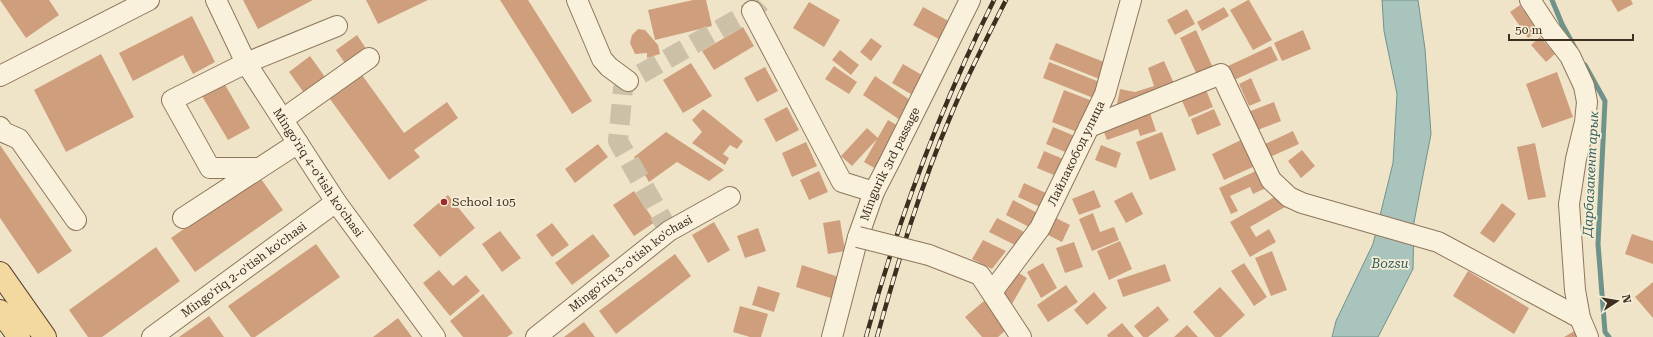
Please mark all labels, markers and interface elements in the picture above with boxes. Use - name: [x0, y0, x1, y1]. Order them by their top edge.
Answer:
- scale bar: [1509, 16, 1633, 42]
- text: 50 m: [1515, 23, 1542, 37]
- street label: Лайлакобод улица: [1045, 98, 1108, 208]
- street label: Mingurik 3rd passage: [857, 105, 923, 223]
- street label: Mingo'riq 4-o'tish ko'chasi: [270, 106, 366, 240]
- water label: Дарбазакент арык: [1580, 110, 1601, 238]
- place label: School 105: [452, 195, 516, 209]
- marker: School 105: [439, 197, 449, 207]
- street label: Mingo'riq 3-o'tish ko'chasi: [566, 212, 695, 315]
- street label: Mingo'riq 2-o'tish ko'chasi: [179, 219, 309, 320]
- water label: Bozsu: [1371, 256, 1408, 271]
- north arrow: [1597, 281, 1637, 321]
- text: N: [1619, 294, 1634, 305]

